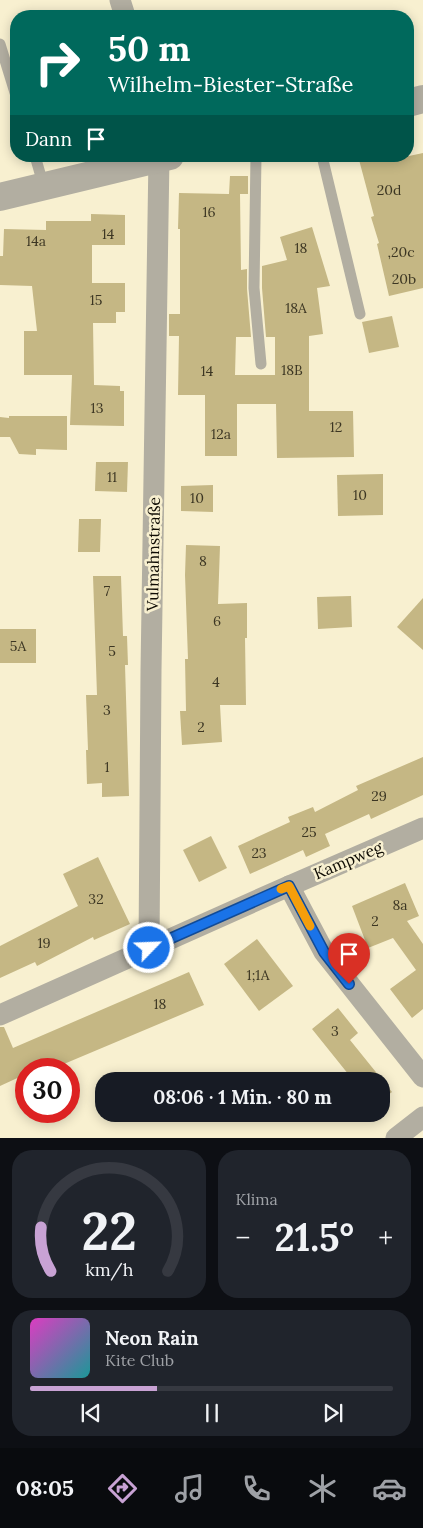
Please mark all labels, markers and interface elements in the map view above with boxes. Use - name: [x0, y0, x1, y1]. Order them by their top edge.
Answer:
- text: 50 m: [108, 26, 191, 71]
- icon: right: [25, 30, 90, 95]
- text: Wilhelm-Biester-Straße: [108, 70, 353, 98]
- icon: arrive: [82, 125, 110, 153]
- text: Dann: [25, 127, 72, 151]
- house number: 20d: [377, 181, 401, 199]
- house number: 16: [202, 203, 216, 221]
- house number: 14: [102, 225, 115, 243]
- house number: 14a: [26, 232, 46, 250]
- house number: 18: [295, 239, 308, 257]
- house number: ,20c: [387, 243, 415, 261]
- house number: 20b: [392, 270, 416, 288]
- house number: 15: [90, 291, 102, 309]
- house number: 18A: [285, 299, 307, 317]
- house number: 18B: [281, 361, 303, 379]
- house number: 14: [201, 362, 214, 380]
- house number: 13: [91, 399, 104, 417]
- house number: 12: [330, 418, 342, 436]
- house number: 12a: [211, 425, 231, 443]
- house number: 11: [107, 468, 117, 486]
- house number: 10: [353, 486, 367, 504]
- house number: 10: [190, 489, 204, 507]
- street label: Vulmahnstraße: [142, 496, 164, 612]
- house number: 8: [199, 552, 207, 570]
- house number: 7: [104, 582, 111, 600]
- house number: 6: [213, 612, 221, 630]
- house number: 5A: [10, 637, 26, 655]
- house number: 5: [108, 642, 116, 660]
- house number: 4: [212, 673, 220, 691]
- house number: 3: [103, 701, 111, 719]
- house number: 2: [197, 718, 205, 736]
- house number: 1: [104, 758, 110, 776]
- house number: 29: [371, 787, 387, 805]
- house number: 25: [301, 823, 317, 841]
- street label: Kampweg: [310, 836, 387, 883]
- house number: 23: [251, 844, 267, 862]
- house number: 32: [88, 890, 104, 908]
- house number: 8a: [392, 896, 408, 914]
- house number: 2: [371, 912, 379, 930]
- position arrow: [122, 921, 174, 973]
- pin: [328, 933, 370, 984]
- house number: 19: [37, 934, 51, 952]
- icon: arrive: [335, 940, 363, 968]
- house number: 1;1A: [247, 966, 270, 984]
- house number: 18: [154, 995, 167, 1013]
- house number: 3: [331, 1022, 339, 1040]
- speed limit sign: 30: [15, 1058, 80, 1123]
- text: 08:06 · 1 Min. · 80 m: [153, 1085, 332, 1109]
- text: Klima: [236, 1189, 278, 1209]
- text: 22: [81, 1198, 136, 1264]
- text: 21.5°: [274, 1213, 354, 1261]
- text: −: [236, 1220, 250, 1256]
- text: +: [378, 1220, 393, 1256]
- text: km/h: [85, 1258, 133, 1281]
- text: Neon Rain: [105, 1326, 199, 1350]
- text: Kite Club: [105, 1350, 174, 1370]
- icon: previous: [77, 1399, 105, 1427]
- icon: pause: [198, 1399, 226, 1427]
- icon: next: [319, 1399, 347, 1427]
- icon: directions: [105, 1471, 140, 1506]
- icon: music: [172, 1471, 207, 1506]
- icon: phone: [239, 1471, 274, 1506]
- icon: climate: [305, 1471, 340, 1506]
- icon: car: [372, 1471, 407, 1506]
- text: 08:05: [16, 1474, 74, 1502]

